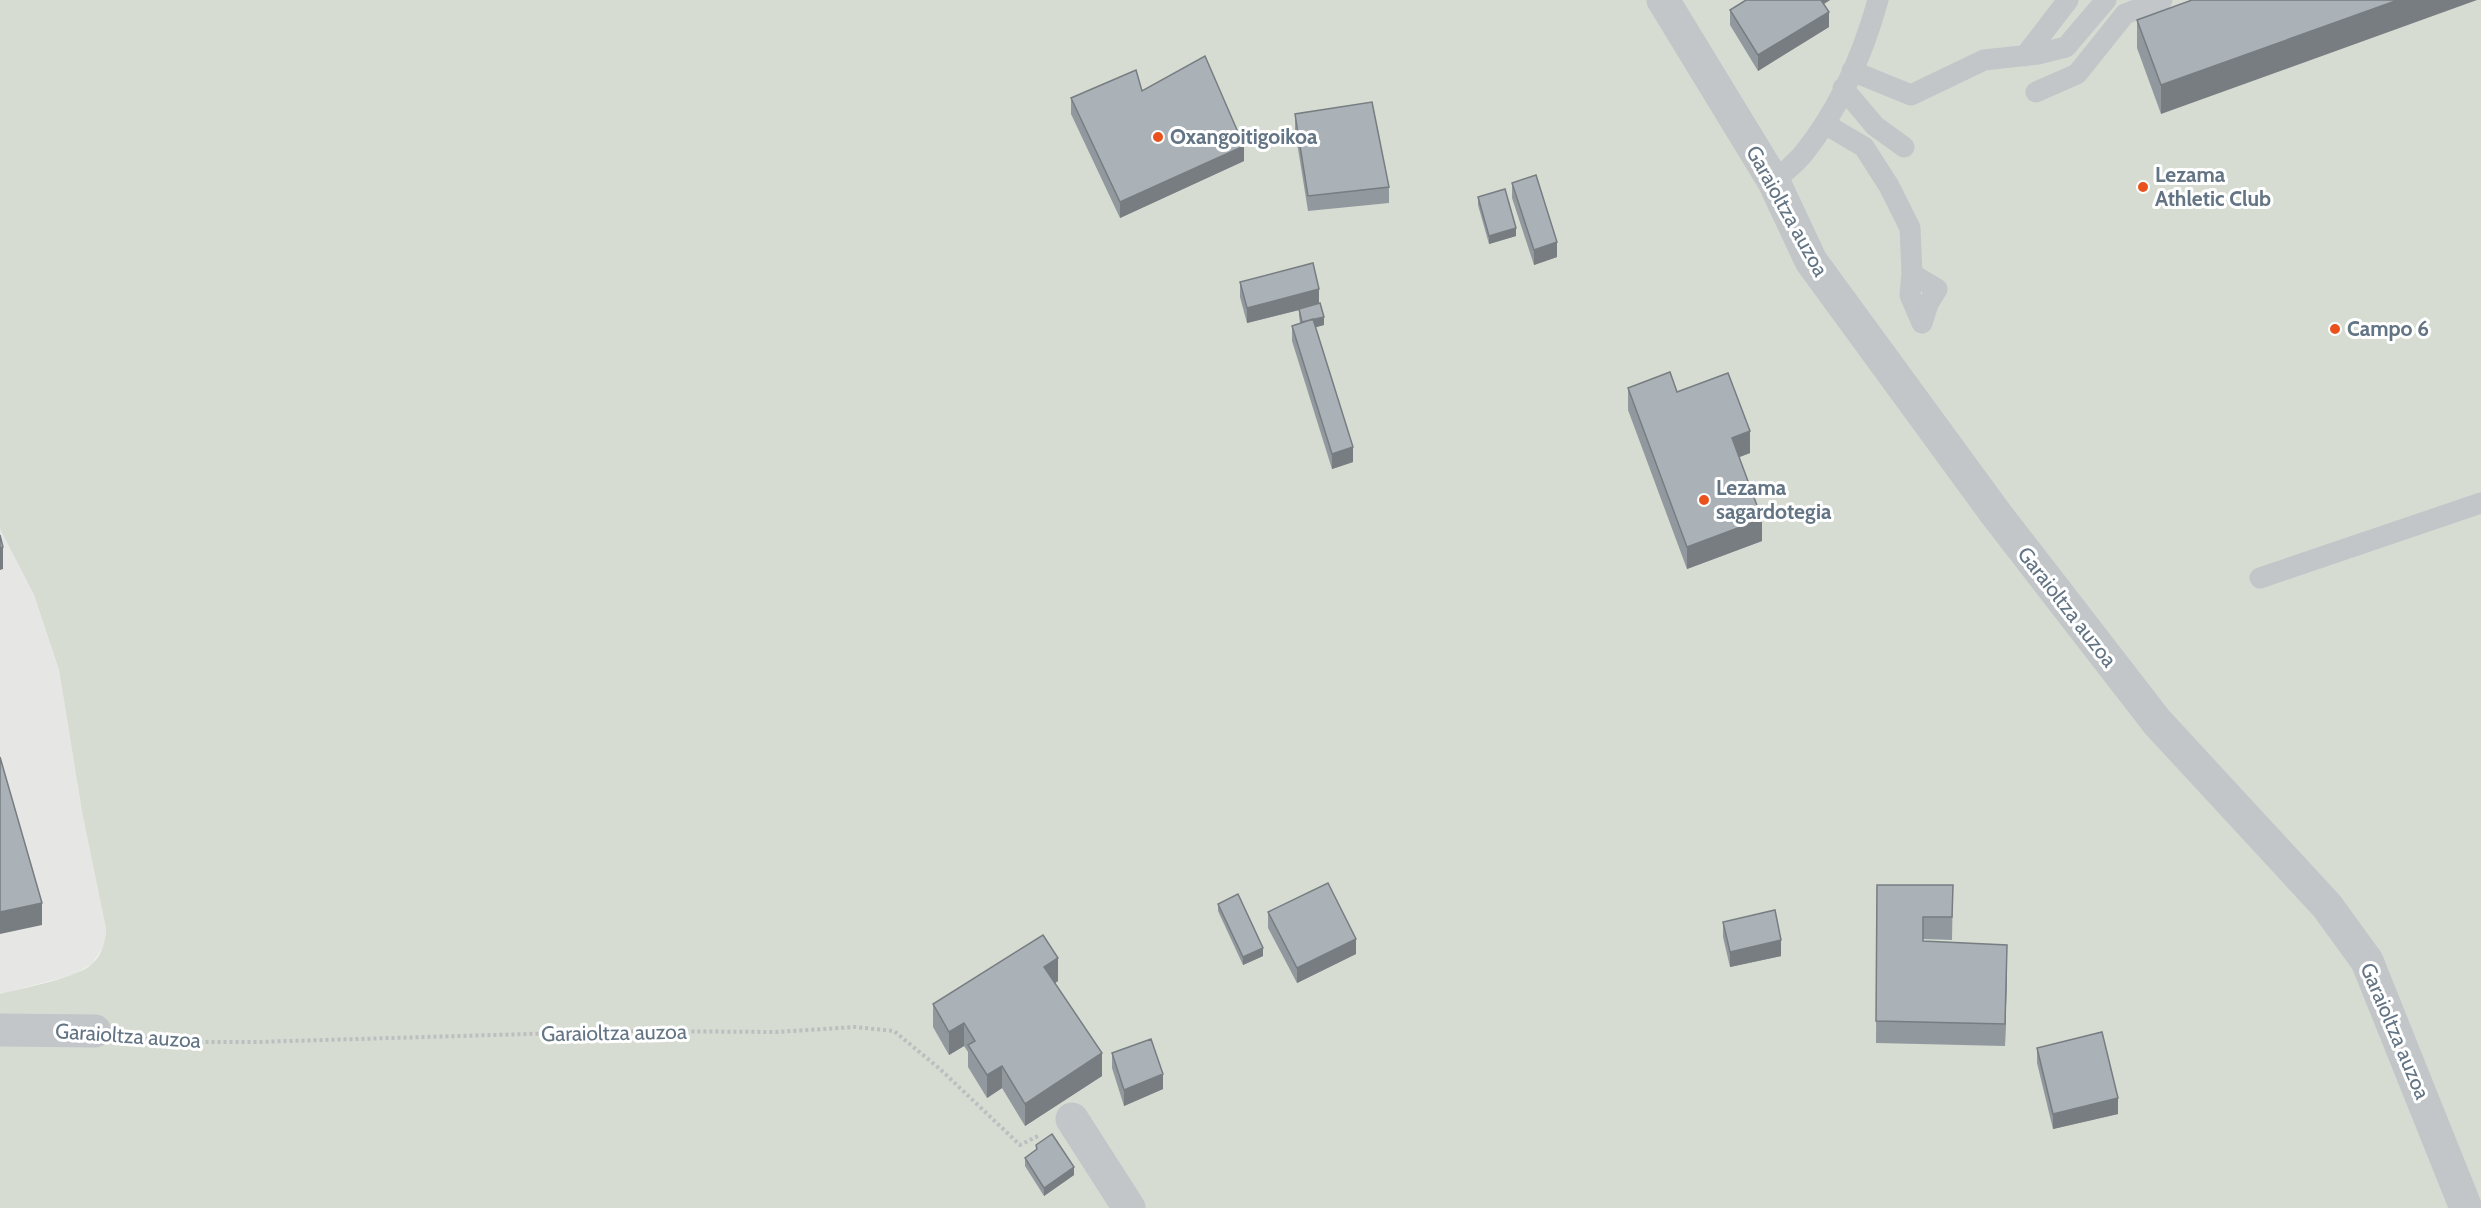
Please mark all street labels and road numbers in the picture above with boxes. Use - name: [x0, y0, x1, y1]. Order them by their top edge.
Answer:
- street label: Garaioltza auzoa: [1741, 141, 1834, 281]
- street label: Garaioltza auzoa: [2013, 542, 2122, 672]
- street label: Garaioltza auzoa: [2355, 959, 2435, 1103]
- street label: Garaioltza auzoa: [54, 1018, 202, 1053]
- street label: Garaioltza auzoa: [541, 1019, 687, 1046]

